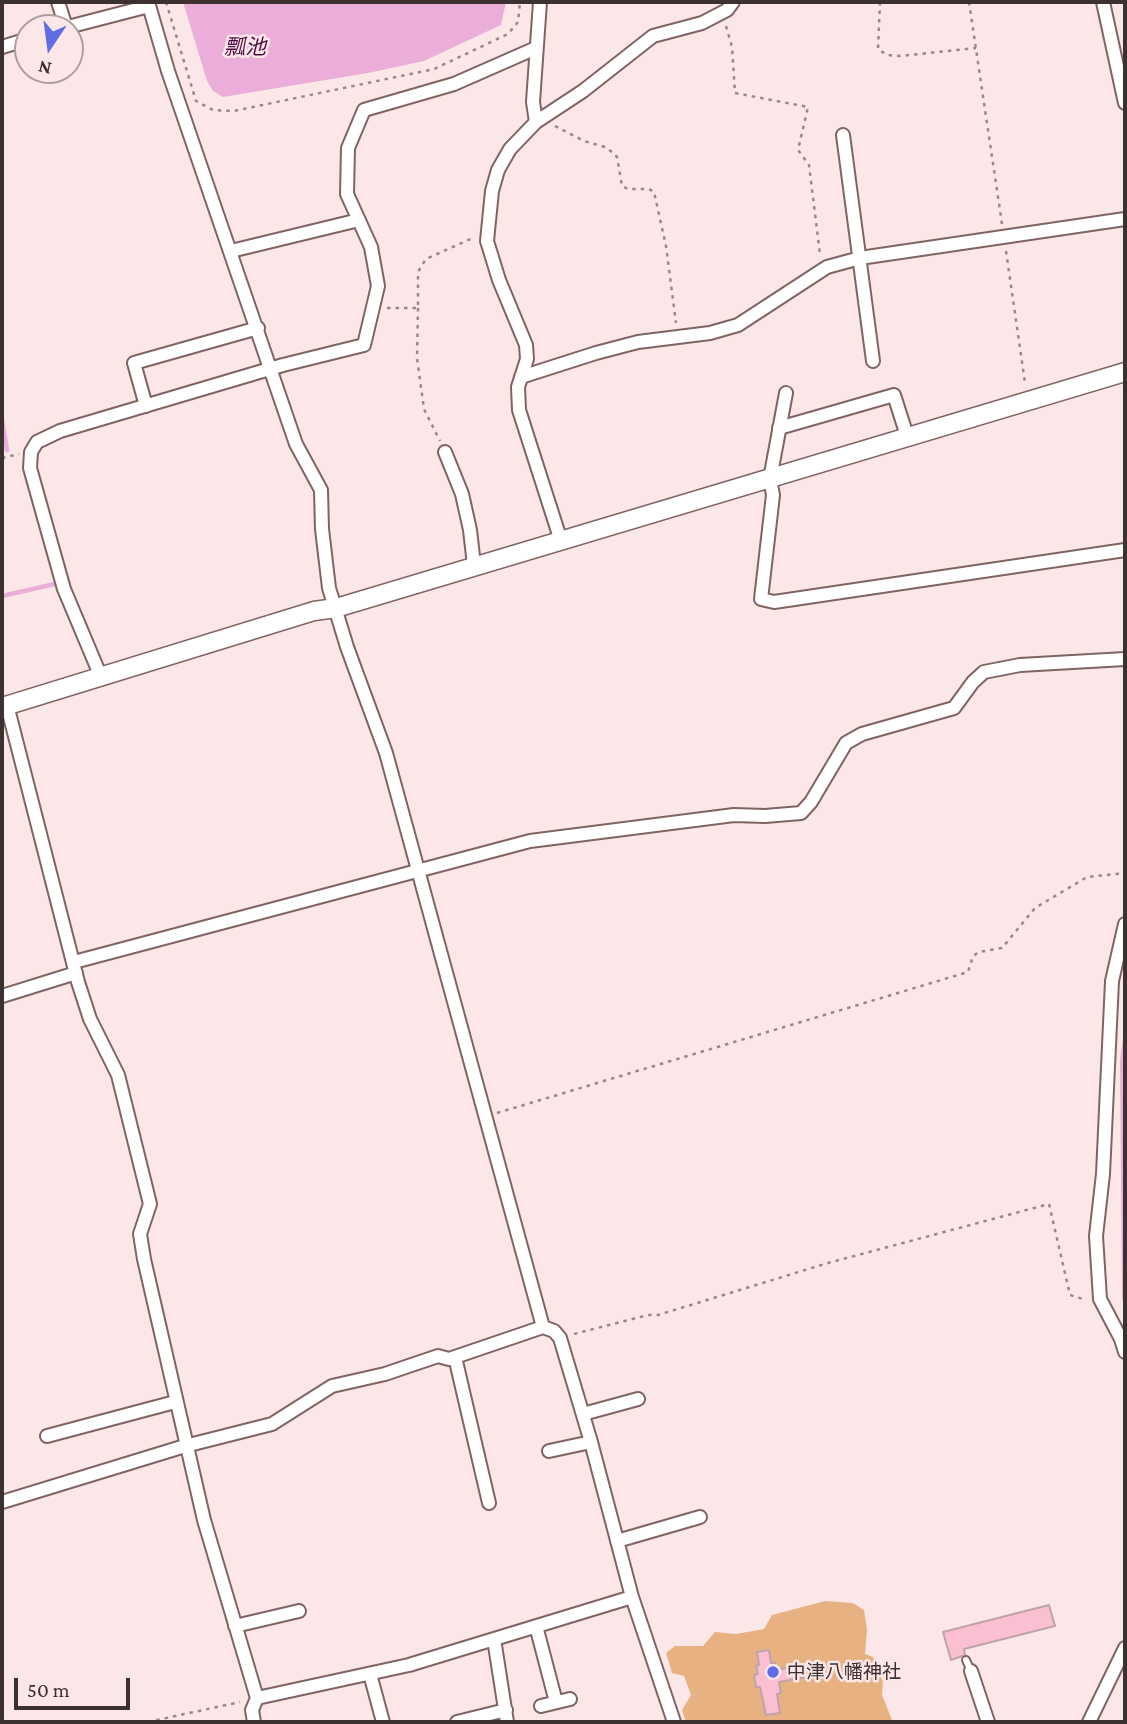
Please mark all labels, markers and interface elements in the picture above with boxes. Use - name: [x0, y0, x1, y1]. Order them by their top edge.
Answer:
- north arrow: [14, 14, 84, 84]
- water label: 瓢池: [224, 35, 266, 61]
- text: N: [36, 56, 53, 80]
- place label: 中津八幡神社: [787, 1661, 901, 1683]
- scale bar: [18, 1664, 133, 1708]
- marker: 中津八幡神社: [765, 1664, 781, 1680]
- text: 50 m: [27, 1678, 70, 1702]

